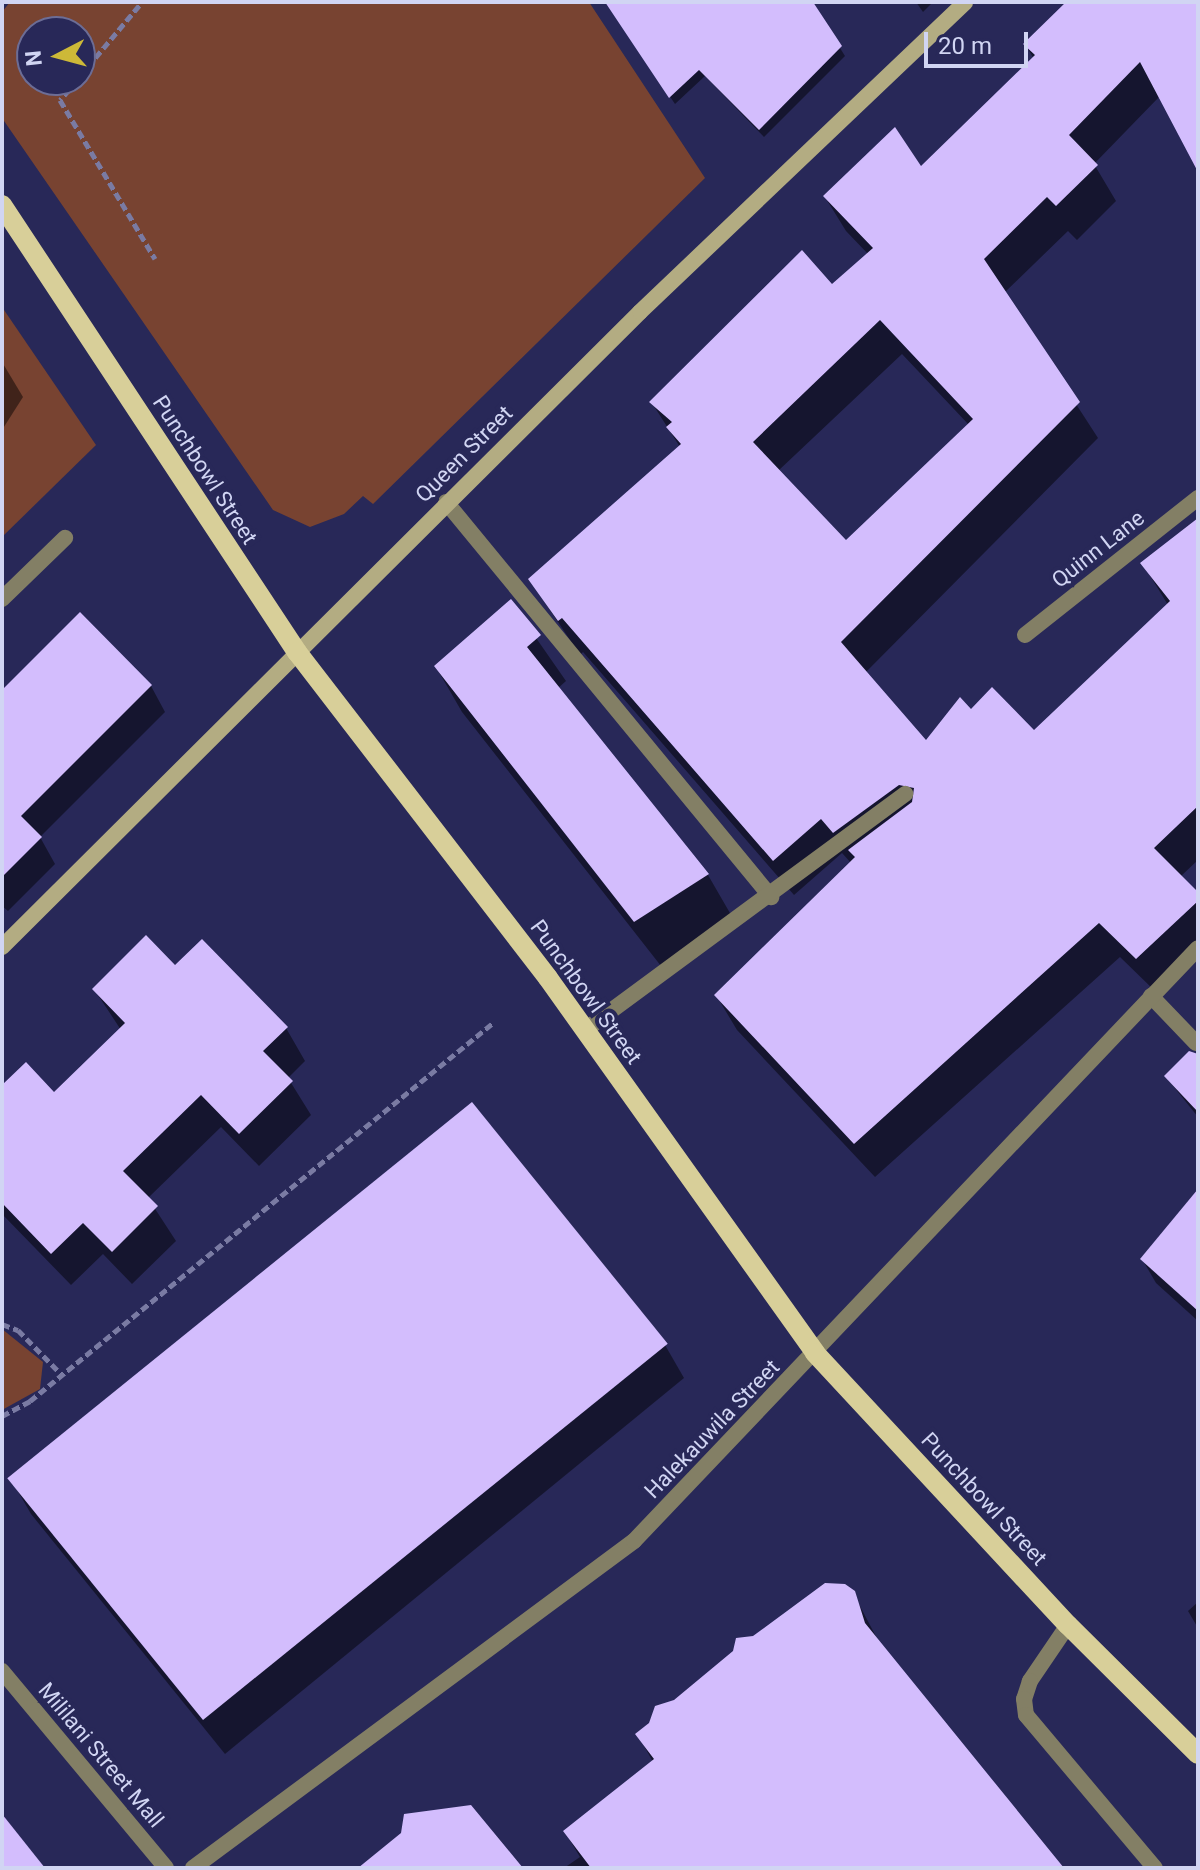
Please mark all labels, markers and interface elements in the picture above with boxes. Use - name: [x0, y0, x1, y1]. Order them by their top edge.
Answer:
- north arrow: [16, 16, 96, 96]
- scale bar: [928, 16, 1032, 66]
- text: 20 m: [938, 32, 992, 60]
- text: N: [20, 49, 47, 67]
- street label: Punchbowl Street: [147, 391, 263, 549]
- street label: Queen Street: [410, 400, 518, 508]
- street label: Quinn Lane: [1047, 505, 1149, 593]
- street label: Punchbowl Street: [525, 915, 647, 1069]
- street label: Halekauwila Street: [639, 1354, 785, 1504]
- street label: Punchbowl Street: [916, 1427, 1052, 1571]
- street label: Mililani Street Mall: [33, 1677, 169, 1833]

